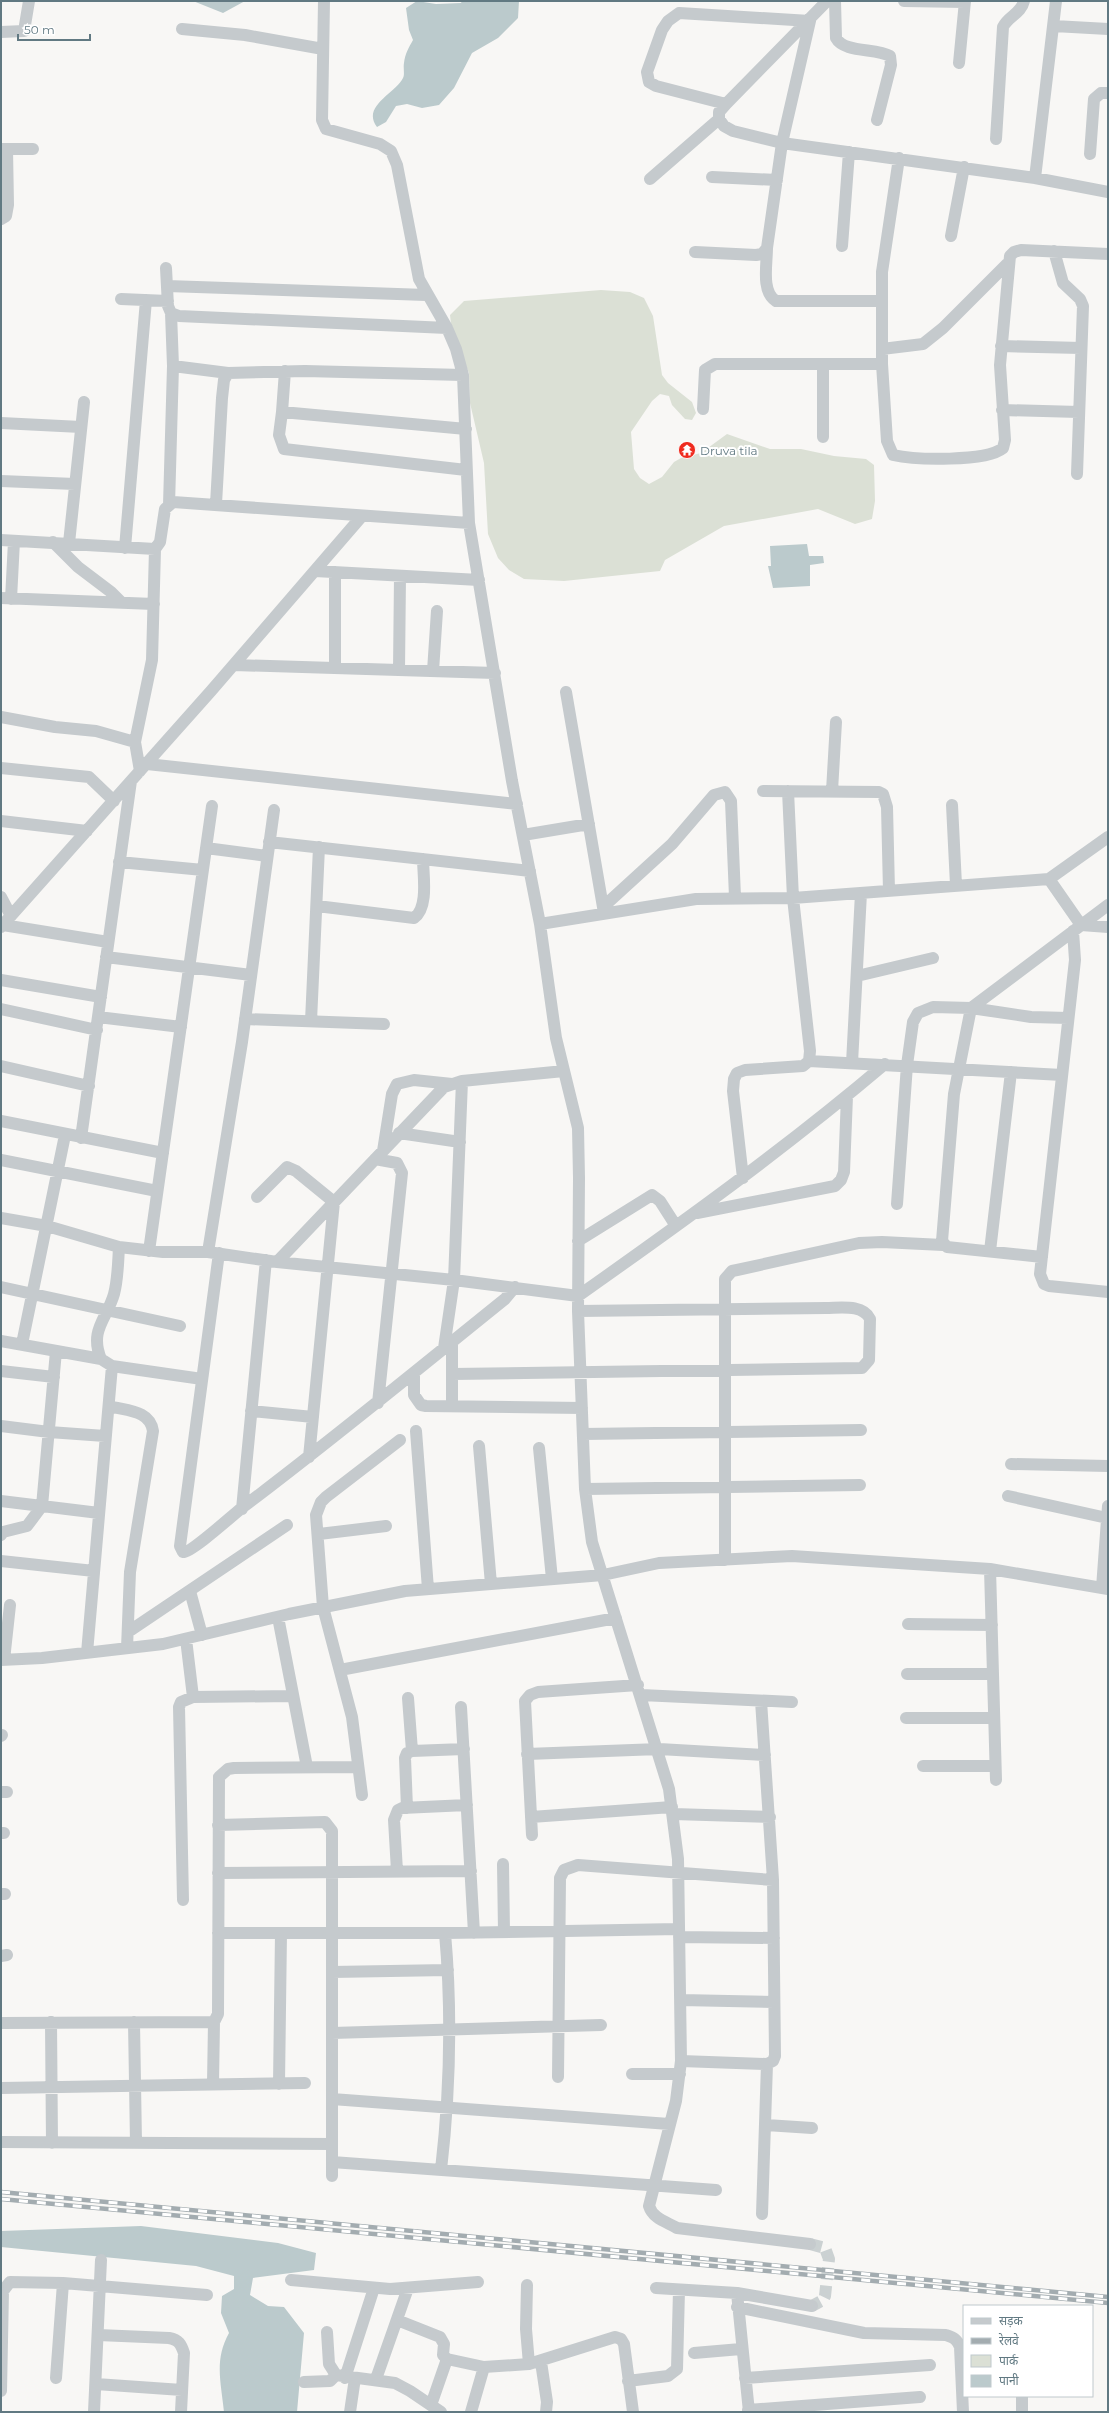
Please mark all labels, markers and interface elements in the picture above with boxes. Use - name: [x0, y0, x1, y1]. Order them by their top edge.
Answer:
- scale bar: [18, 16, 90, 42]
- text: 50 m: [24, 22, 55, 37]
- temple icon: Druva tila: [677, 440, 697, 460]
- place label: Druva tila: [700, 443, 758, 458]
- legend: [963, 2305, 1093, 2397]
- text: सड़क: [999, 2313, 1024, 2328]
- text: रेलवे: [999, 2333, 1019, 2348]
- text: पार्क: [999, 2353, 1019, 2368]
- text: पानी: [999, 2373, 1020, 2388]

